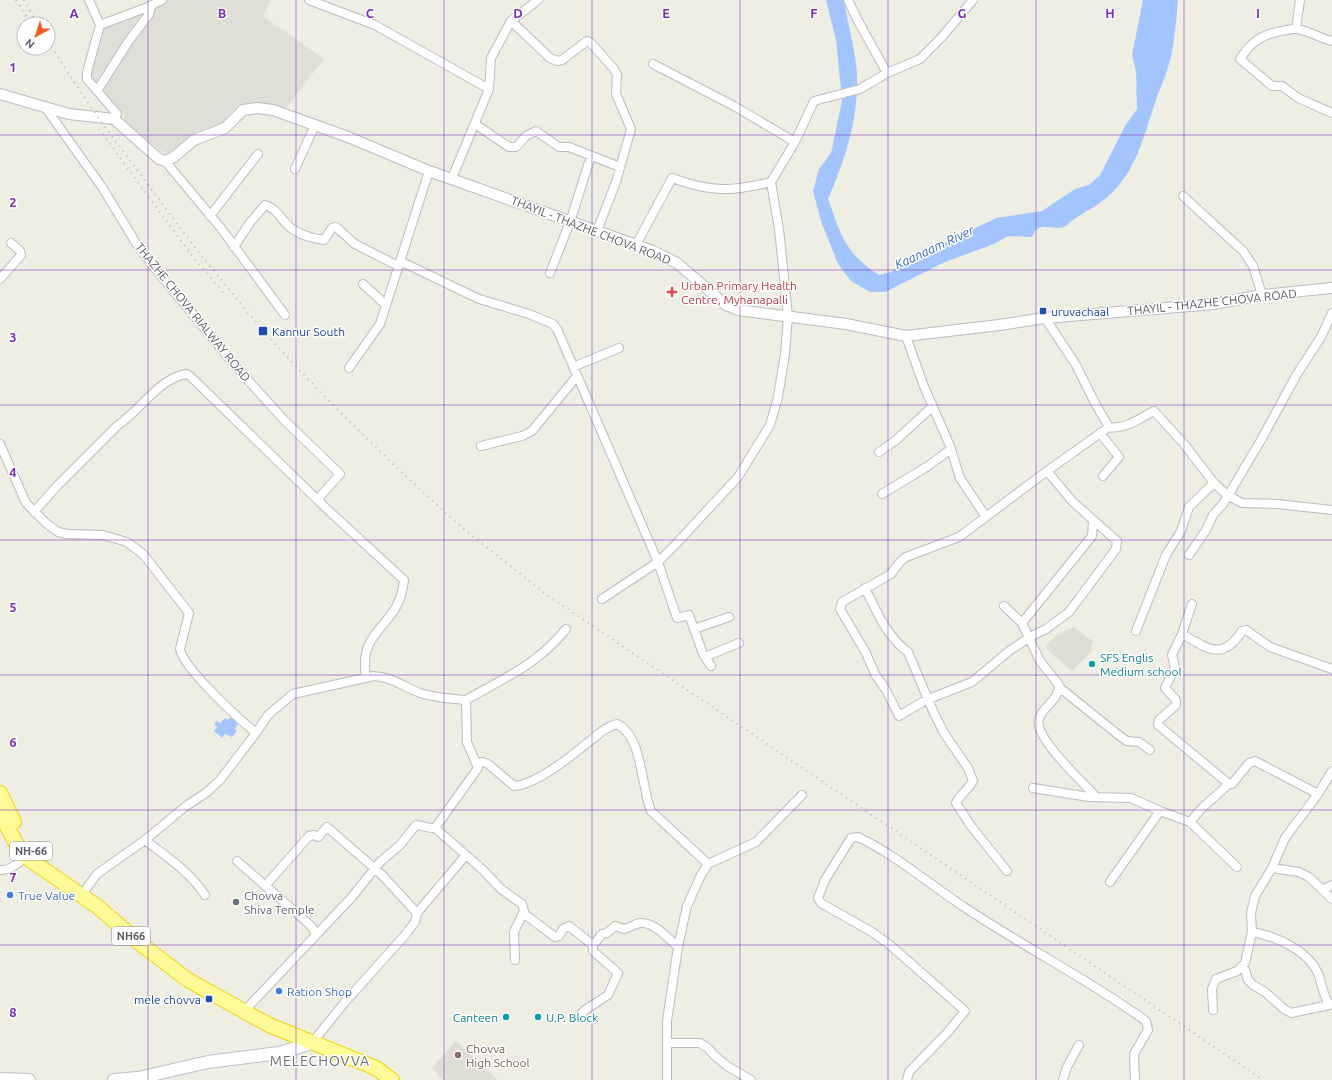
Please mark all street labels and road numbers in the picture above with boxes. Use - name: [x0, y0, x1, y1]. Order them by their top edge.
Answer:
- street label: THAYIL - THAZHE CHOVA ROAD: [509, 193, 673, 267]
- street label: THAZHE CHOVA RIALWAY ROAD: [133, 240, 253, 384]
- street label: THAYIL - THAZHE CHOVA ROAD: [1127, 287, 1297, 317]
- road number: NH-66: [10, 842, 52, 860]
- road number: NH66: [112, 927, 150, 945]

